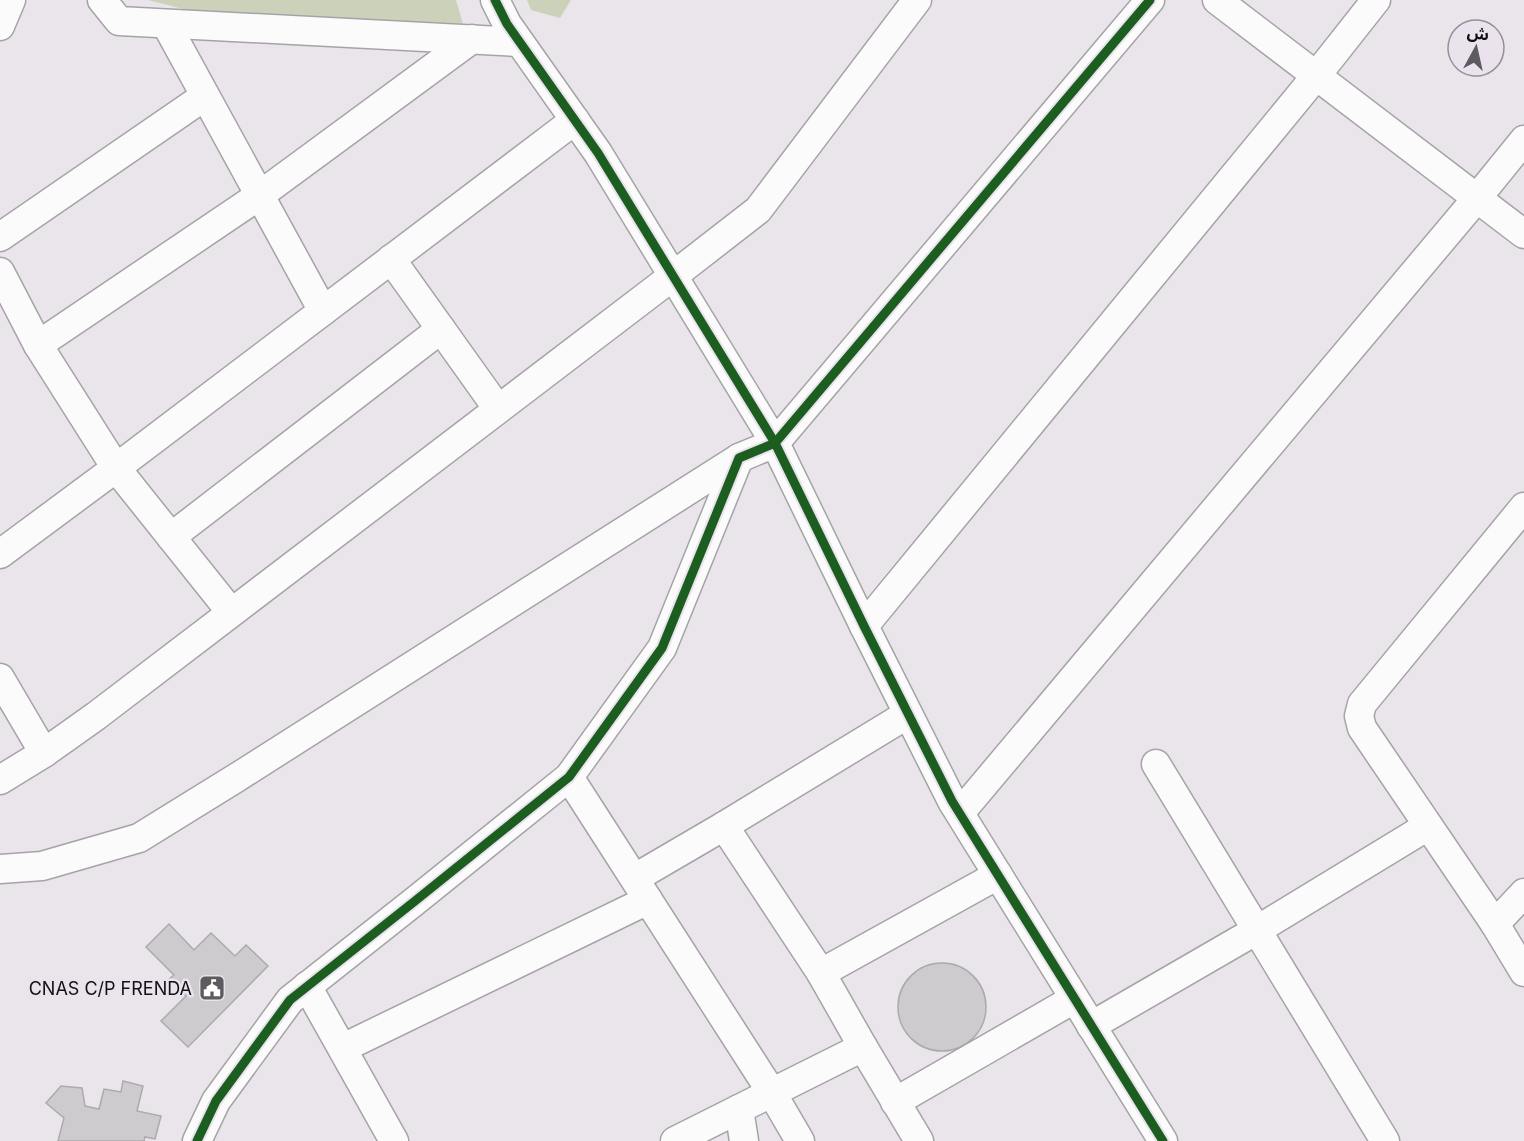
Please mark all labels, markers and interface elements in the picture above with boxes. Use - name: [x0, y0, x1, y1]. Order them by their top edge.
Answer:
- north arrow: [1446, 18, 1506, 78]
- text: ش: [1466, 22, 1490, 45]
- public building icon: CNAS C/P FRENDA: [197, 973, 227, 1003]
- place label: CNAS C/P FRENDA: [29, 978, 192, 999]

